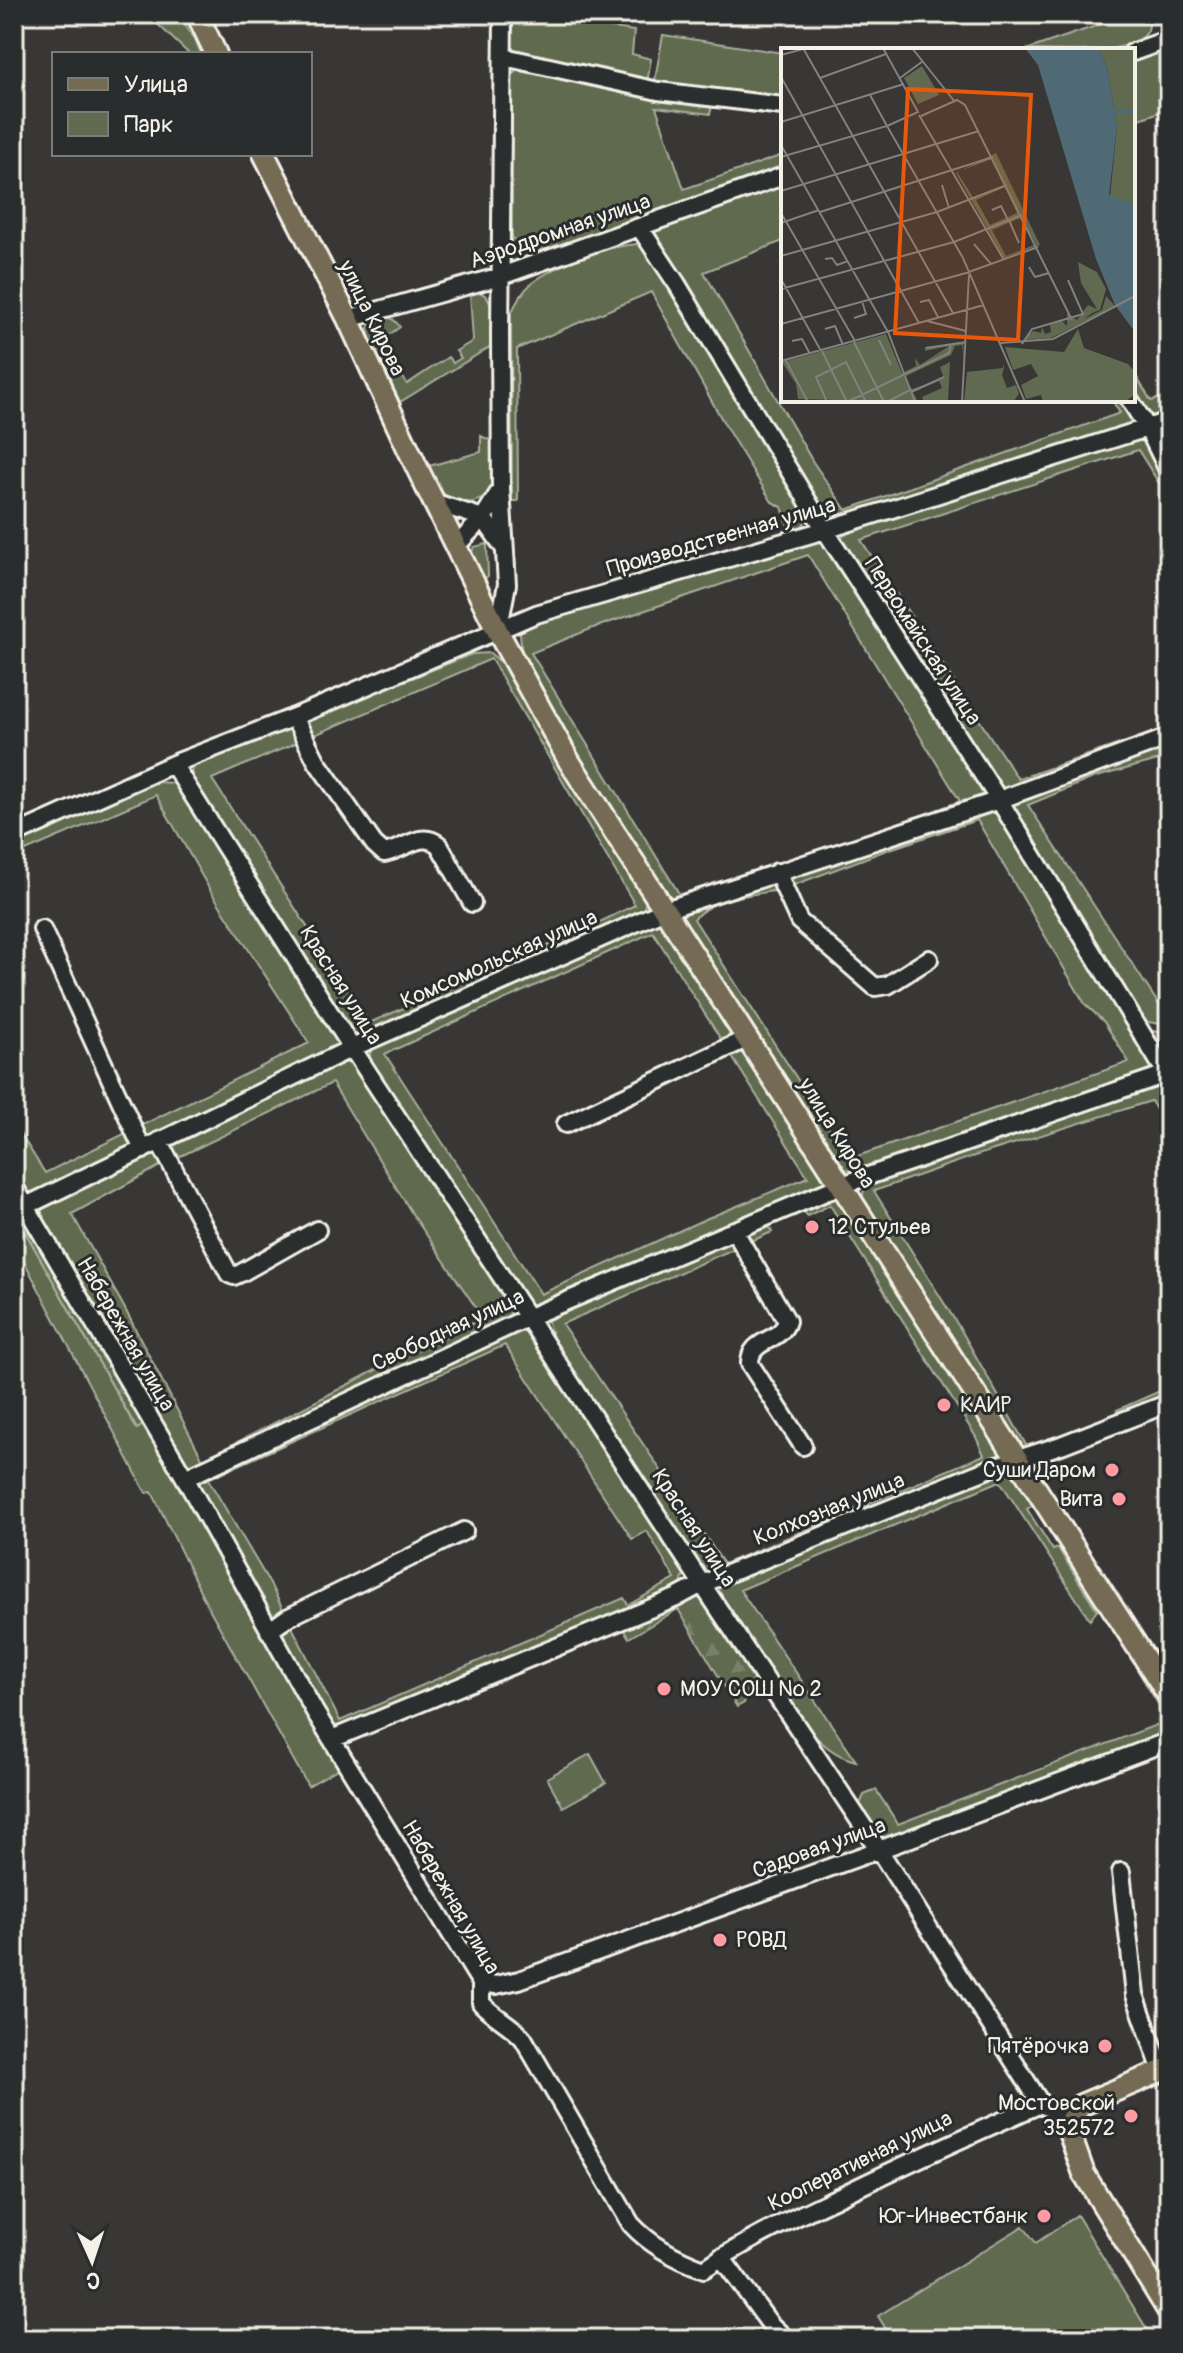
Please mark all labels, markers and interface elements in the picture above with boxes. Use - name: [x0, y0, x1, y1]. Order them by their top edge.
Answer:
- inset map: [781, 48, 1135, 402]
- legend: [52, 52, 312, 156]
- text: Улица: [124, 70, 188, 99]
- text: Парк: [124, 110, 173, 139]
- street label: Аэродромная улица: [466, 187, 654, 275]
- street label: улица Кирова: [332, 255, 412, 380]
- street label: Производственная улица: [603, 491, 839, 583]
- street label: Первомайская улица: [858, 552, 988, 730]
- street label: Комсомольская улица: [396, 903, 602, 1015]
- street label: Красная улица: [293, 920, 389, 1050]
- street label: улица Кирова: [791, 1072, 882, 1194]
- place label: 12 Стульев: [828, 1213, 931, 1241]
- marker: 12 Стульев: [803, 1218, 821, 1236]
- street label: Набережная улица: [71, 1252, 181, 1416]
- street label: Свободная улица: [367, 1282, 529, 1378]
- place label: КАИР: [960, 1391, 1011, 1419]
- marker: КАИР: [935, 1396, 953, 1414]
- place label: Суши Даром: [983, 1456, 1096, 1484]
- marker: Суши Даром: [1103, 1461, 1121, 1479]
- street label: Красная улица: [645, 1464, 743, 1592]
- street label: Колхозная улица: [749, 1466, 909, 1552]
- place label: Вита: [1060, 1485, 1103, 1513]
- marker: Вита: [1110, 1490, 1128, 1508]
- place label: МОУ СОШ № 2: [680, 1675, 822, 1703]
- marker: МОУ СОШ № 2: [655, 1680, 673, 1698]
- street label: Садовая улица: [749, 1811, 889, 1885]
- street label: Набережная улица: [396, 1815, 506, 1979]
- place label: РОВД: [736, 1926, 787, 1954]
- marker: РОВД: [711, 1931, 729, 1949]
- place label: Пятёрочка: [988, 2032, 1089, 2060]
- marker: Пятёрочка: [1096, 2037, 1114, 2055]
- place label: Мостовской 352572: [998, 2089, 1115, 2142]
- street label: Кооперативная улица: [763, 2104, 957, 2218]
- marker: Мостовской 352572: [1122, 2107, 1140, 2125]
- place label: Юг-Инвестбанк: [879, 2202, 1028, 2230]
- marker: Юг-Инвестбанк: [1035, 2207, 1053, 2225]
- north arrow: [52, 2221, 132, 2301]
- text: С: [85, 2266, 101, 2294]

